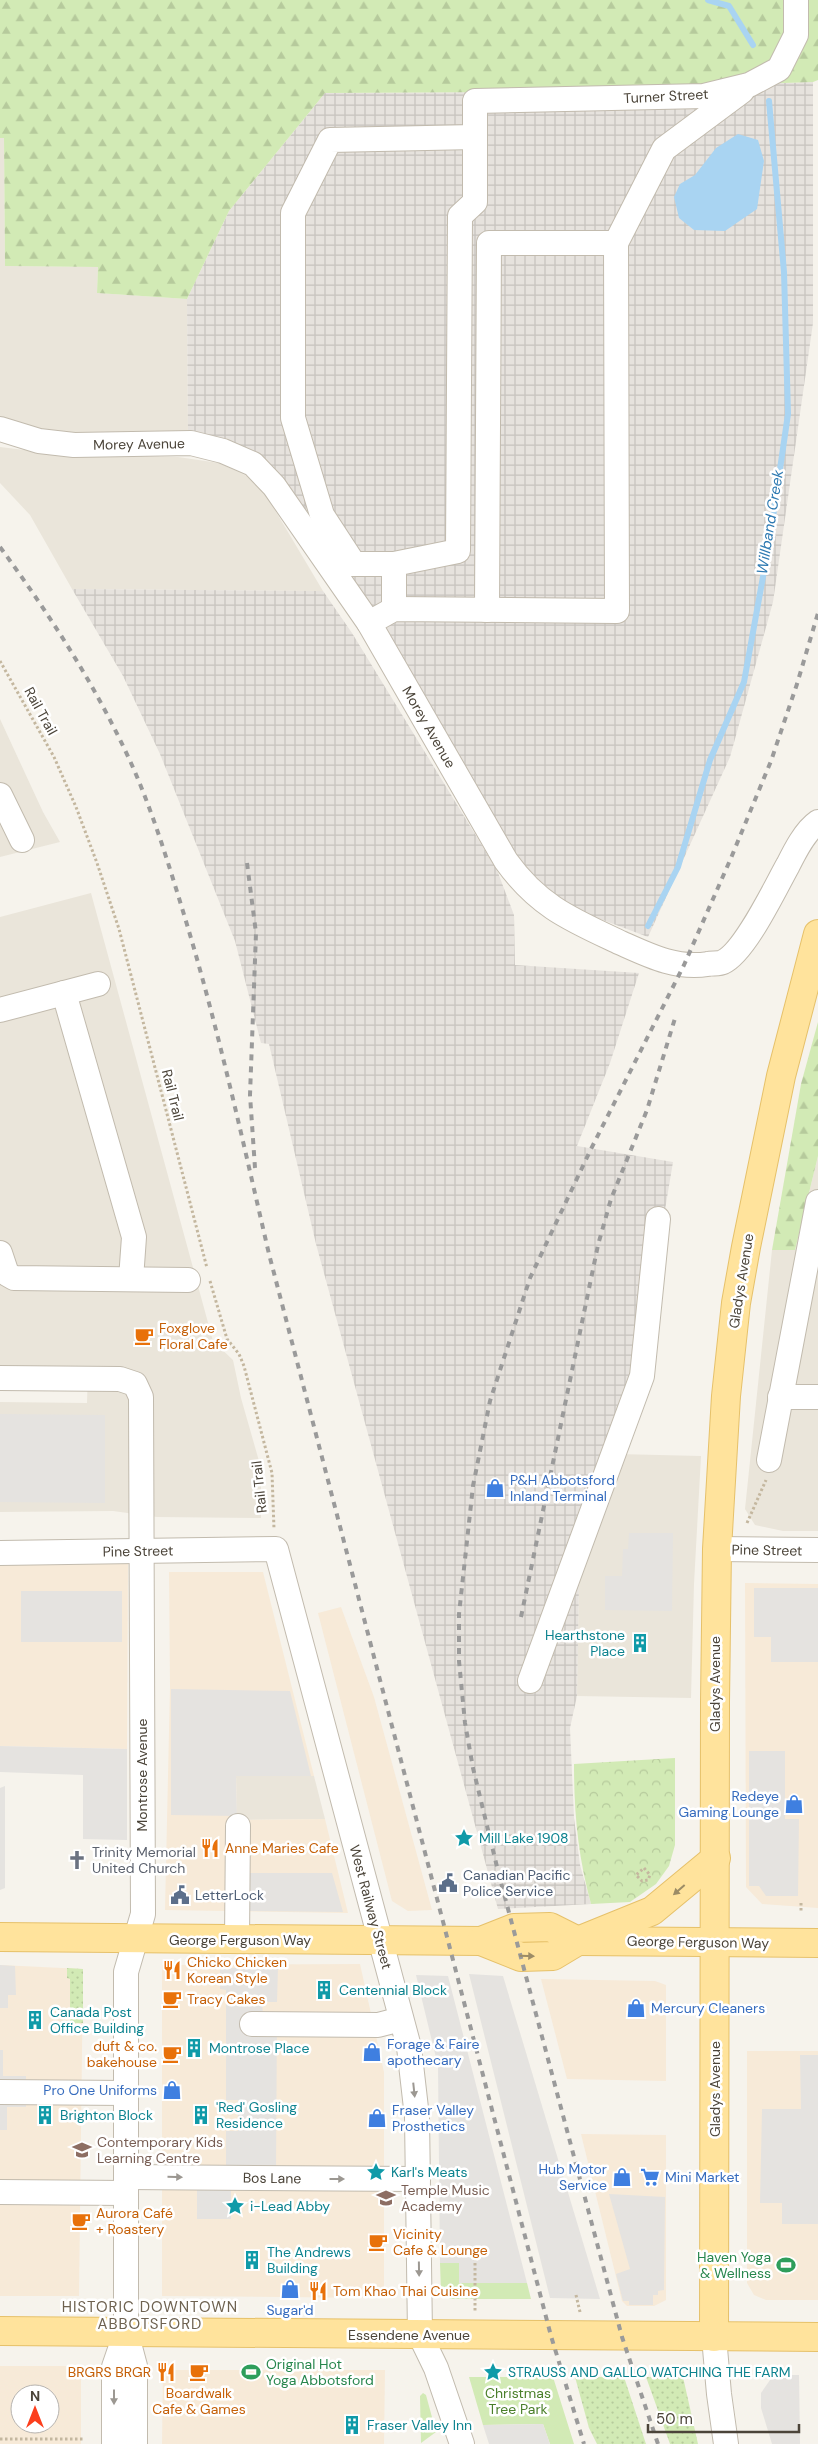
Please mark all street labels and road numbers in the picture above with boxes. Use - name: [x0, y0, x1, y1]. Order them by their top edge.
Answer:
- street label: Turner Street: [623, 85, 709, 107]
- street label: Morey Avenue: [93, 434, 185, 454]
- street label: Morey Avenue: [398, 683, 460, 771]
- street label: Rail Trail: [20, 684, 62, 738]
- street label: Rail Trail: [158, 1067, 188, 1123]
- street label: Gladys Avenue: [725, 1232, 757, 1330]
- street label: Rail Trail: [247, 1460, 271, 1514]
- street label: Pine Street: [731, 1540, 803, 1560]
- street label: Pine Street: [102, 1541, 174, 1561]
- street label: Gladys Avenue: [706, 1636, 724, 1732]
- street label: Montrose Avenue: [133, 1718, 151, 1832]
- street label: West Railway Street: [346, 1843, 396, 1971]
- street label: George Ferguson Way: [169, 1931, 311, 1949]
- street label: George Ferguson Way: [627, 1932, 769, 1952]
- street label: Gladys Avenue: [706, 2041, 724, 2137]
- street label: Bos Lane: [243, 2168, 301, 2188]
- street label: Essendene Avenue: [348, 2326, 470, 2344]

